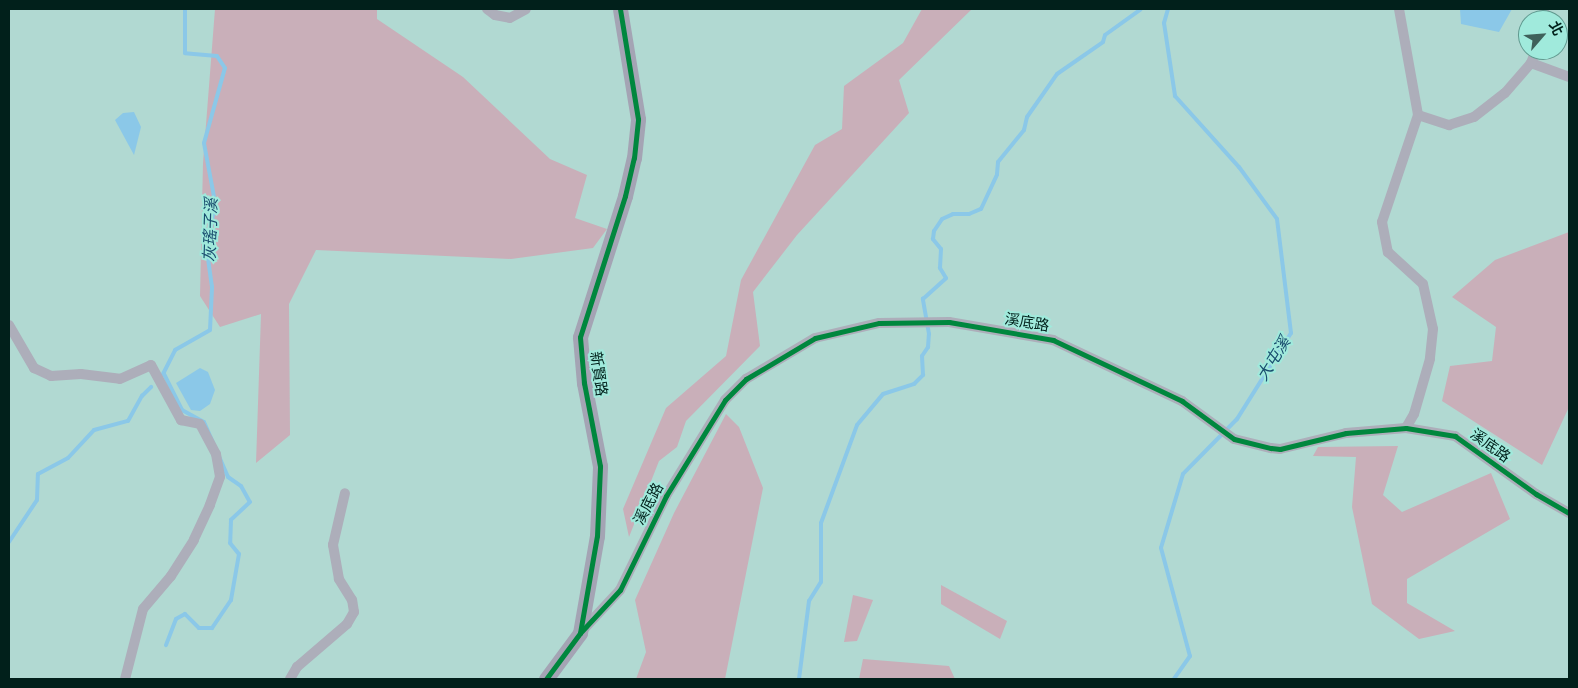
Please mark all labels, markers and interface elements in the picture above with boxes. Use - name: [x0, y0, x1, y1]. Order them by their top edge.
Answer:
- north arrow: [1518, 10, 1568, 60]
- text: 北: [1545, 18, 1567, 39]
- water label: 灰瑤子溪: [200, 198, 222, 262]
- street label: 溪底路: [1003, 310, 1051, 336]
- water label: 大屯溪: [1253, 334, 1295, 384]
- street label: 新賢路: [586, 350, 610, 398]
- street label: 溪底路: [1467, 425, 1513, 467]
- street label: 溪底路: [630, 480, 668, 528]

